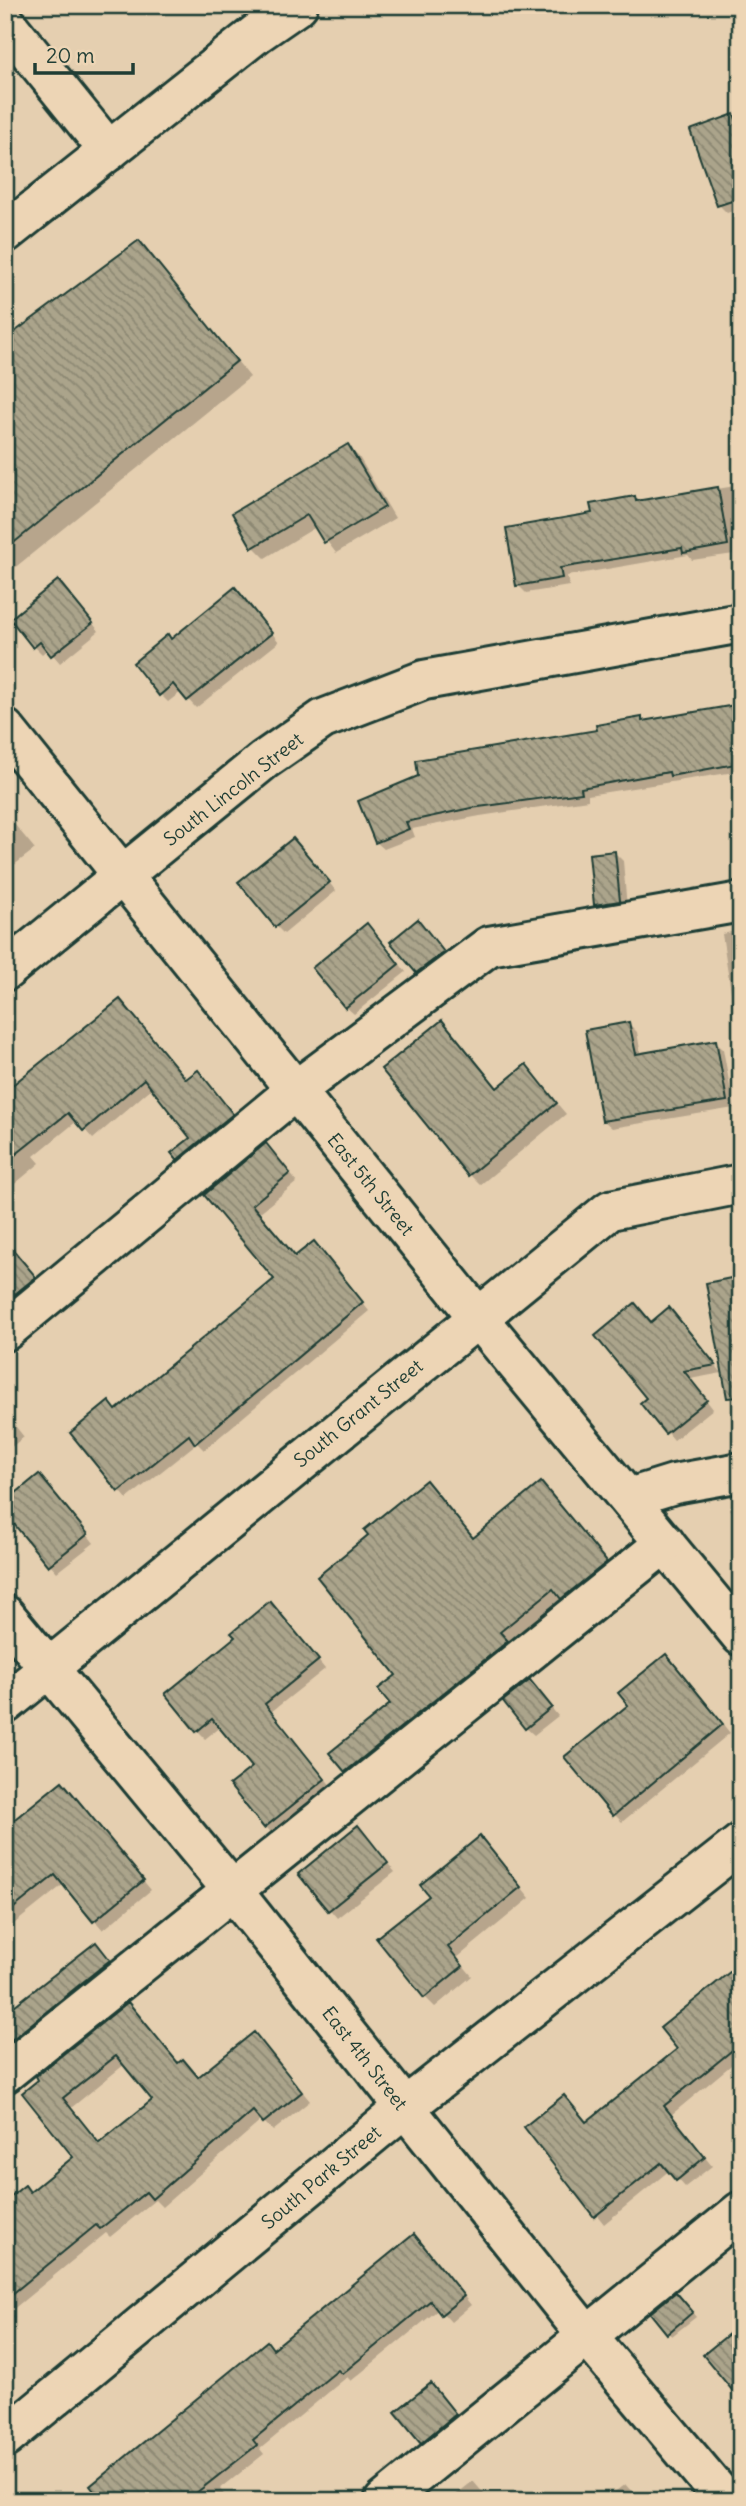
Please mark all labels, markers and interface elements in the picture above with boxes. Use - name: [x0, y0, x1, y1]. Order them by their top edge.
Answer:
- scale bar: [35, 32, 133, 76]
- text: 20 m: [46, 42, 95, 69]
- street label: South Lincoln Street: [158, 727, 308, 851]
- street label: East 5th Street: [322, 1128, 420, 1240]
- street label: South Grant Street: [289, 1354, 427, 1472]
- street label: East 4th Street: [317, 2001, 413, 2115]
- street label: South Park Street: [256, 2120, 386, 2234]

